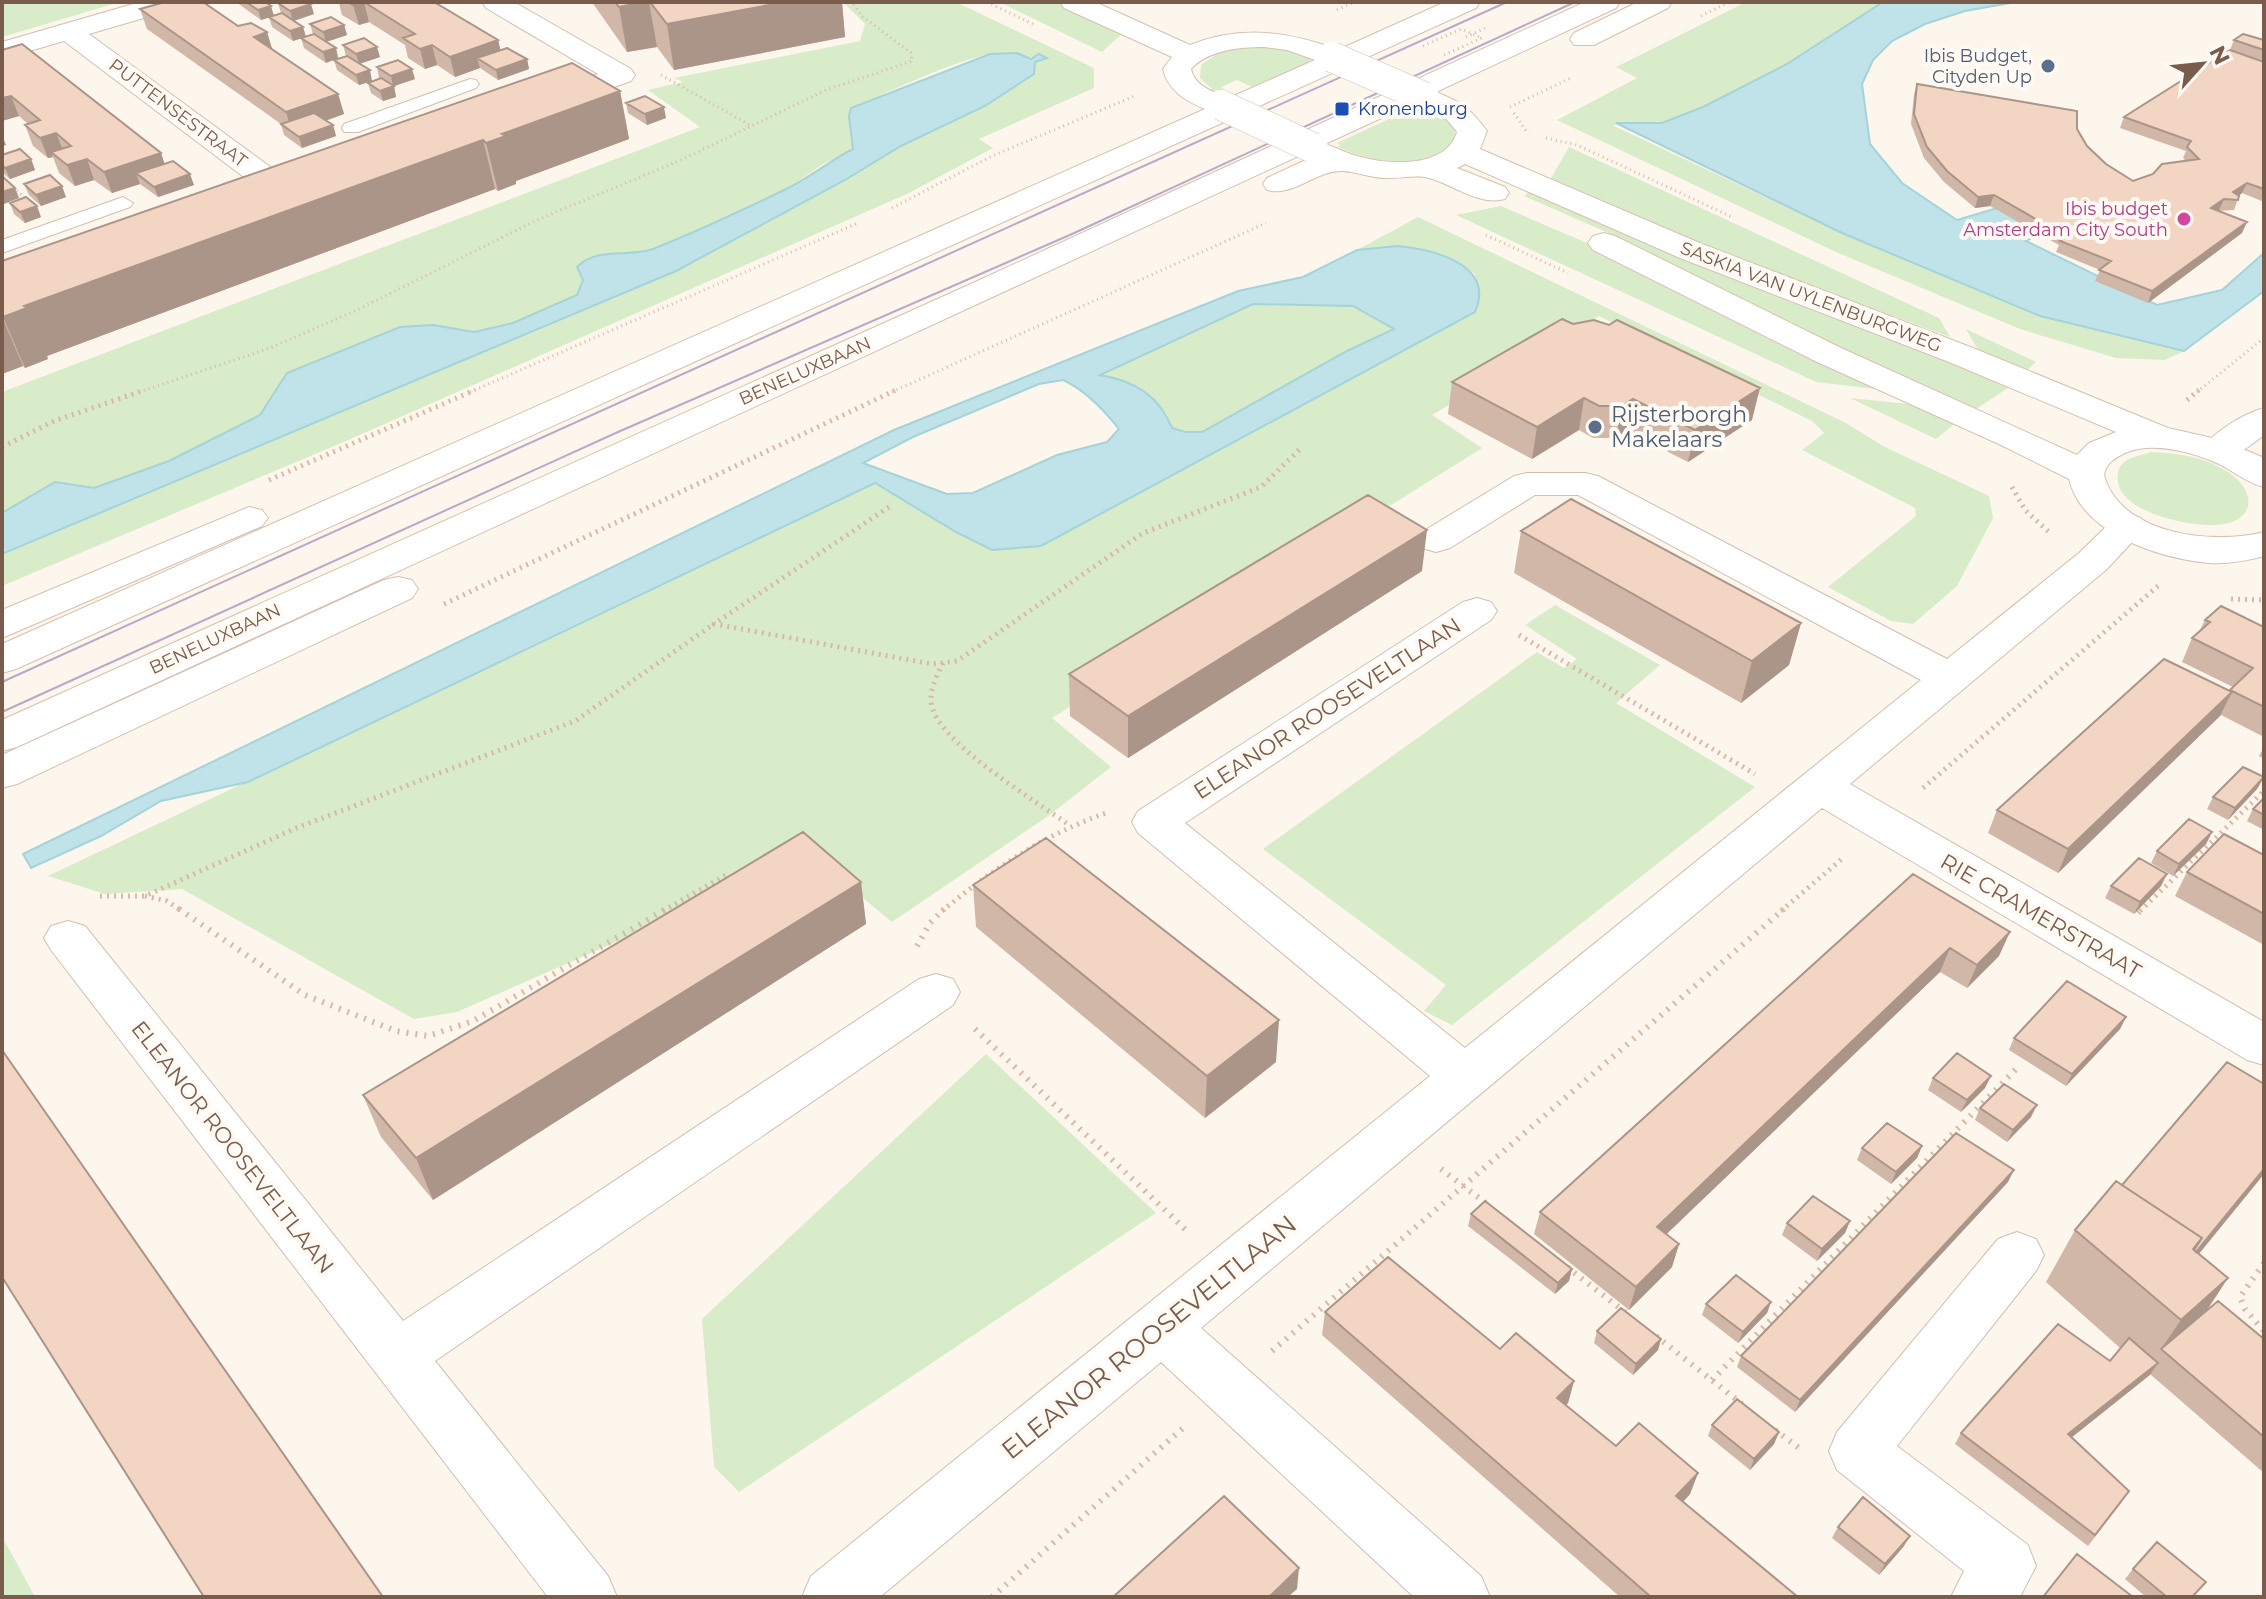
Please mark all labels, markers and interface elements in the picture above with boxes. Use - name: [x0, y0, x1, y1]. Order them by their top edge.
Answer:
- north arrow: [2162, 24, 2242, 104]
- text: N: [2203, 41, 2235, 69]
- place label: Ibis Budget, Cityden Up: [1924, 45, 2032, 88]
- street label: PUTTENSESTRAAT: [105, 54, 252, 173]
- marker: Ibis Budget, Cityden Up: [2039, 57, 2057, 75]
- place label: Kronenburg: [1358, 98, 1468, 120]
- marker: Kronenburg: [1333, 100, 1351, 118]
- place label: Ibis budget Amsterdam City South: [1963, 198, 2168, 241]
- marker: Ibis budget Amsterdam City South: [2175, 210, 2193, 228]
- street label: SASKIA VAN UYLENBURGWEG: [1677, 237, 1945, 357]
- street label: BENELUXBAAN: [736, 332, 874, 410]
- place label: Rijsterborgh Makelaars: [1611, 401, 1747, 453]
- marker: Rijsterborgh Makelaars: [1586, 418, 1604, 436]
- street label: BENELUXBAAN: [146, 599, 284, 679]
- street label: ELEANOR ROOSEVELTLAAN: [1189, 612, 1466, 805]
- street label: RIE CRAMERSTRAAT: [1936, 848, 2146, 985]
- street label: ELEANOR ROOSEVELTLAAN: [126, 1016, 340, 1279]
- street label: ELEANOR ROOSEVELTLAAN: [995, 1208, 1303, 1466]

